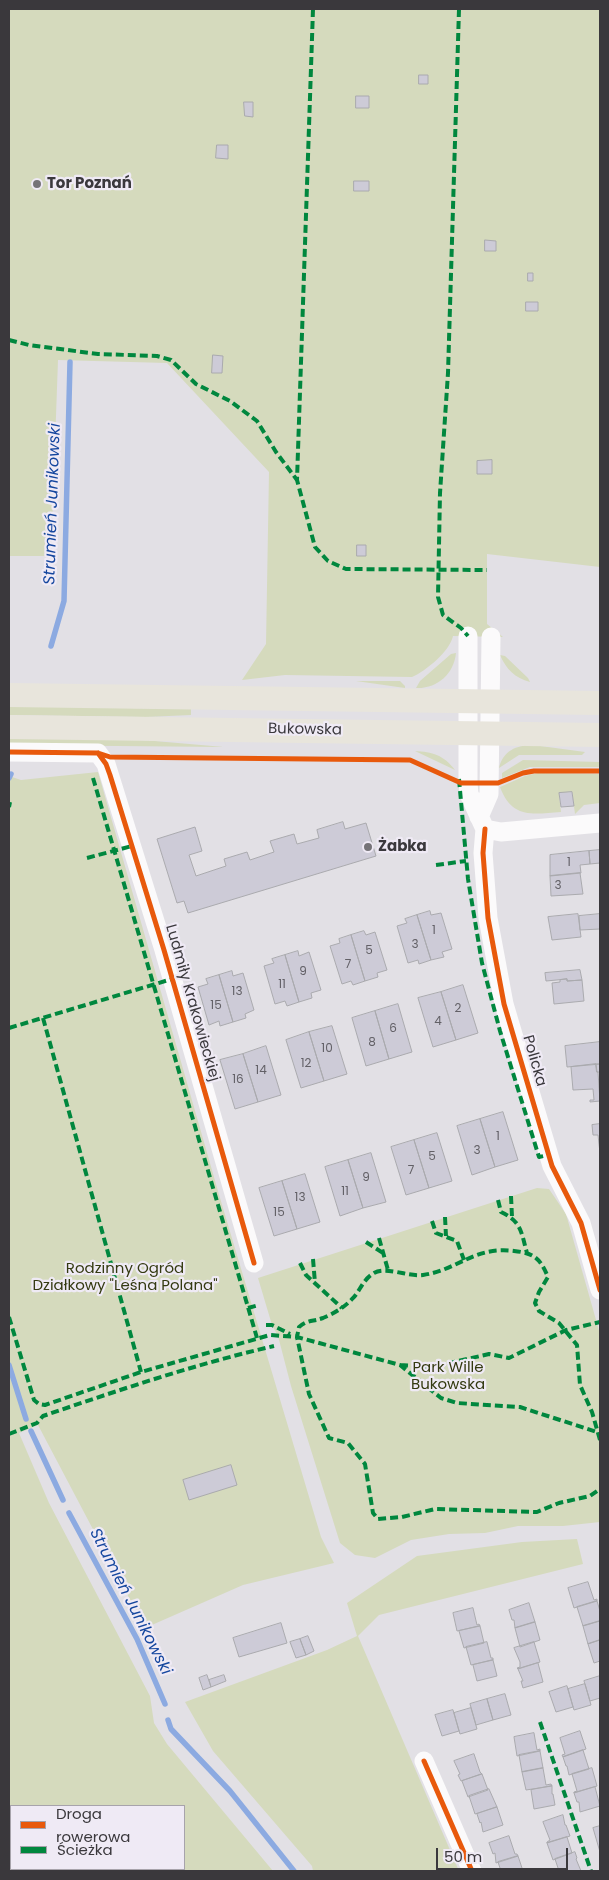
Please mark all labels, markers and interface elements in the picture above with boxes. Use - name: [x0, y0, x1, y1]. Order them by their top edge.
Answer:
- place label: Tor Poznań: [47, 175, 132, 193]
- marker: Tor Poznań: [31, 178, 43, 190]
- water label: Strumień Junikowski: [41, 423, 65, 585]
- street label: Bukowska: [268, 720, 342, 740]
- place label: Żabka: [378, 838, 427, 856]
- marker: Żabka: [362, 841, 374, 853]
- house number: 1: [567, 856, 571, 870]
- house number: 3: [554, 879, 562, 893]
- street label: Ludmiły Krakowieckiej: [161, 922, 223, 1084]
- house number: 1: [432, 924, 436, 938]
- house number: 3: [411, 938, 419, 952]
- house number: 5: [365, 944, 373, 958]
- house number: 7: [345, 958, 351, 972]
- house number: 9: [299, 965, 307, 979]
- house number: 11: [278, 978, 286, 992]
- house number: 13: [232, 985, 242, 999]
- house number: 15: [210, 999, 222, 1013]
- house number: 2: [455, 1002, 461, 1016]
- house number: 4: [434, 1015, 442, 1029]
- house number: 6: [389, 1022, 397, 1036]
- street label: Policka: [518, 1033, 550, 1089]
- house number: 8: [368, 1036, 376, 1050]
- house number: 10: [321, 1042, 333, 1056]
- house number: 12: [301, 1057, 311, 1071]
- house number: 14: [255, 1064, 267, 1078]
- house number: 16: [232, 1073, 244, 1087]
- house number: 1: [496, 1130, 500, 1144]
- house number: 3: [473, 1144, 481, 1158]
- house number: 5: [428, 1150, 436, 1164]
- house number: 7: [408, 1164, 414, 1178]
- house number: 9: [362, 1171, 370, 1185]
- house number: 11: [341, 1185, 349, 1199]
- house number: 13: [295, 1191, 305, 1205]
- house number: 15: [273, 1206, 285, 1220]
- park label: Rodzinny Ogród Działkowy "Leśna Polana": [32, 1260, 218, 1295]
- park label: Park Wille Bukowska: [411, 1359, 485, 1394]
- water label: Strumień Junikowski: [85, 1526, 175, 1678]
- text: Droga rowerowa: [56, 1803, 130, 1847]
- legend: [10, 1805, 185, 1870]
- scale bar: [439, 1838, 572, 1870]
- text: Ścieżka: [57, 1839, 113, 1860]
- text: 50 m: [444, 1846, 482, 1867]

